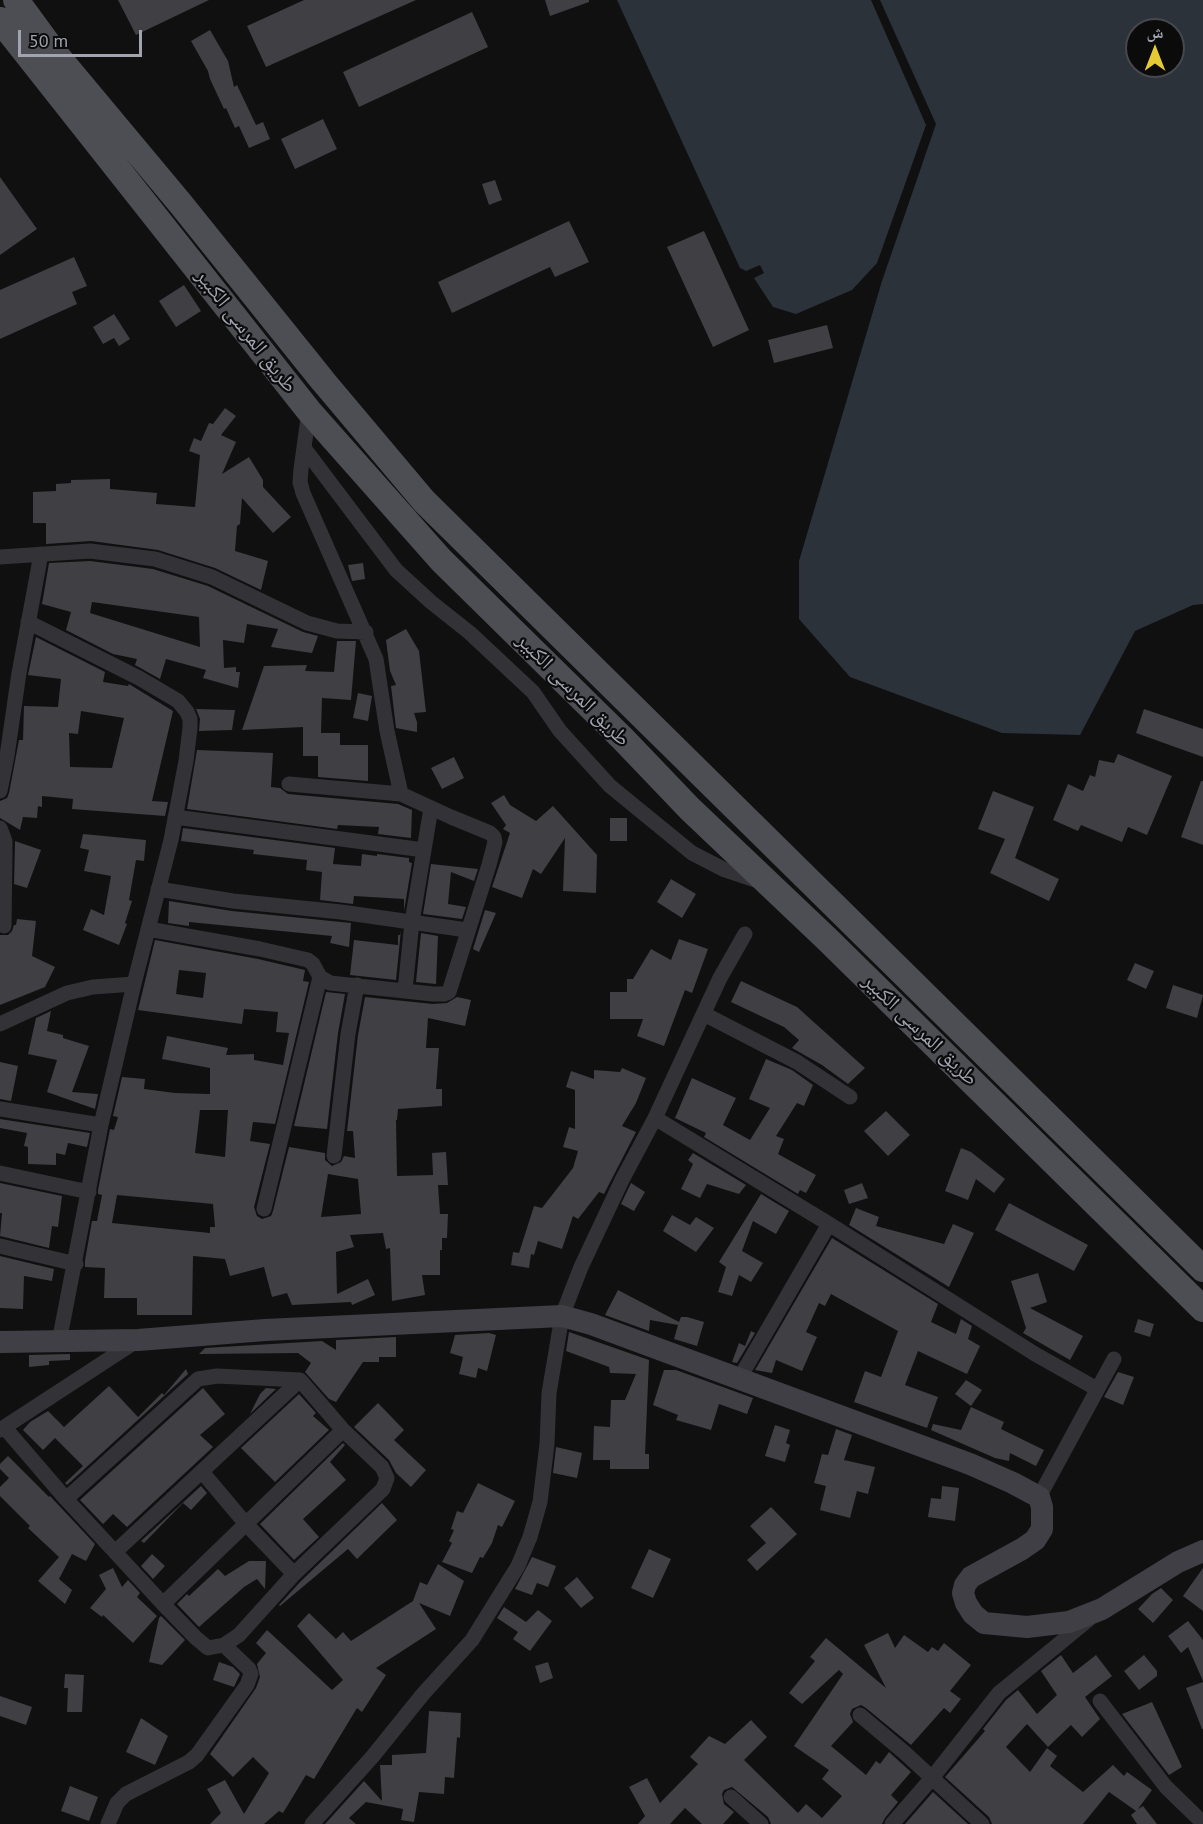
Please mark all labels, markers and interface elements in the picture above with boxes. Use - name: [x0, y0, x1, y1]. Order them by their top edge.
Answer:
- scale bar: [21, 18, 146, 56]
- north arrow: [1125, 18, 1185, 78]
- text: ش: [1147, 22, 1163, 42]
- text: 50 m: [29, 29, 68, 52]
- street label: طريق المرسى الكبير: [190, 264, 302, 398]
- street label: طريق المرسى الكبير: [511, 628, 635, 752]
- street label: طريق المرسى الكبير: [857, 969, 983, 1091]

